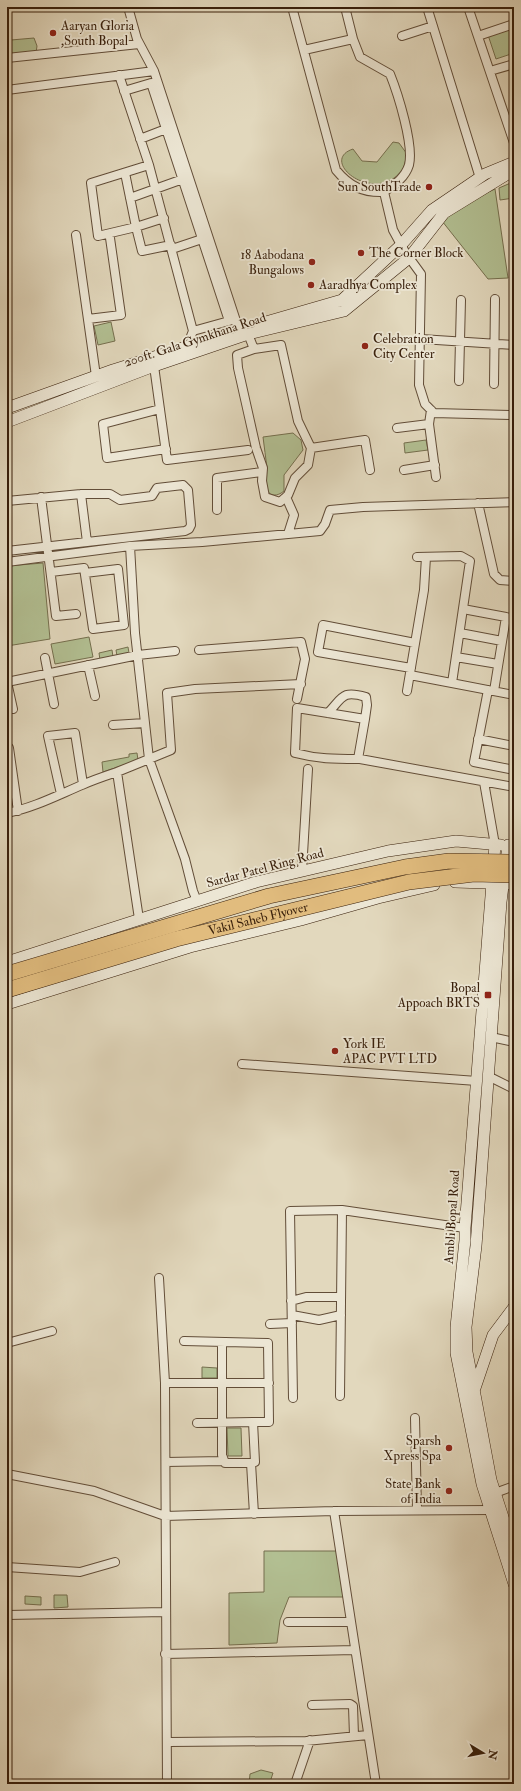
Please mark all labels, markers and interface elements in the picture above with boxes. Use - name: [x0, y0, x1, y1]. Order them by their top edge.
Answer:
- place label: Aaryan Gloria ,South Bopal: [60, 18, 135, 50]
- marker: Aaryan Gloria ,South Bopal: [48, 28, 58, 38]
- place label: Sun SouthTrade: [337, 179, 422, 195]
- marker: Sun SouthTrade: [424, 182, 434, 192]
- place label: The Corner Block: [369, 245, 464, 261]
- place label: 18 Aabodana Bungalows: [240, 247, 305, 278]
- marker: The Corner Block: [356, 248, 366, 258]
- marker: 18 Aabodana Bungalows: [307, 257, 317, 267]
- place label: Aaradhya Complex: [318, 277, 417, 294]
- marker: Aaradhya Complex: [306, 280, 316, 290]
- street label: 200ft. Gala Gymkhana Road: [122, 309, 269, 371]
- place label: Celebration City Center: [373, 331, 435, 363]
- marker: Celebration City Center: [360, 341, 370, 351]
- street label: Sardar Patel Ring Road: [205, 844, 326, 891]
- street label: Vakil Saheb Flyover: [206, 899, 310, 939]
- place label: Bopal Appoach BRTS: [397, 980, 481, 1012]
- marker: Bopal Appoach BRTS: [483, 990, 493, 1000]
- place label: York IE APAC PVT LTD: [342, 1036, 437, 1067]
- marker: York IE APAC PVT LTD: [330, 1046, 340, 1056]
- street label: Ambli Bopal Road: [441, 1169, 464, 1266]
- place label: Sparsh Xpress Spa: [383, 1433, 442, 1465]
- marker: Sparsh Xpress Spa: [444, 1443, 454, 1453]
- place label: State Bank of India: [385, 1476, 442, 1507]
- marker: State Bank of India: [444, 1486, 454, 1496]
- north arrow: [463, 1733, 503, 1773]
- text: N: [485, 1748, 500, 1762]

